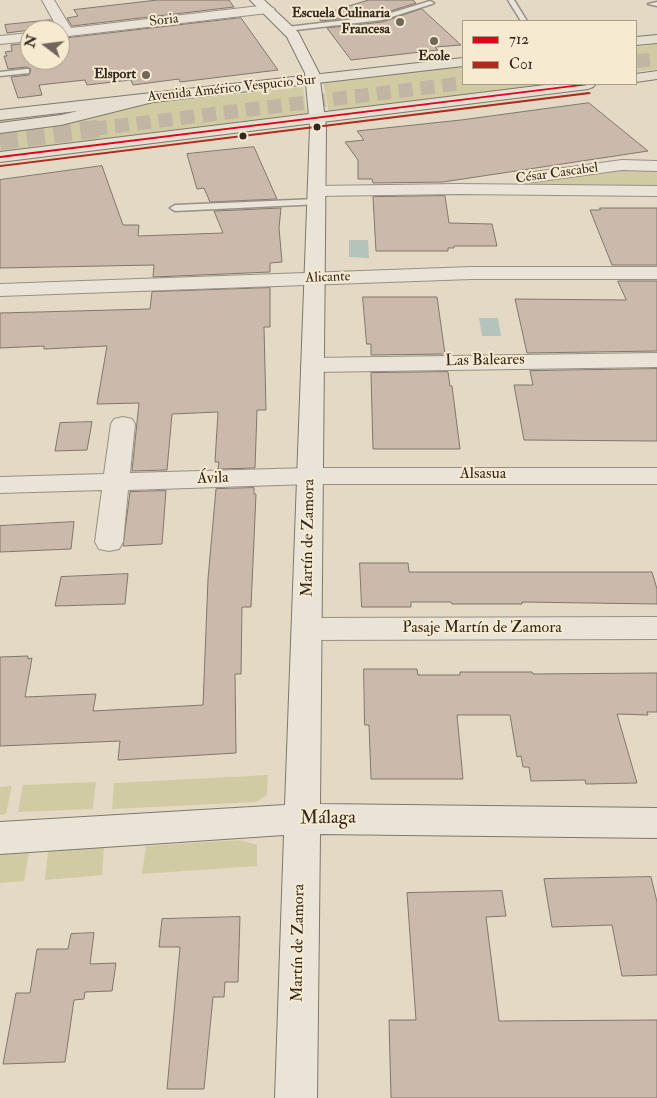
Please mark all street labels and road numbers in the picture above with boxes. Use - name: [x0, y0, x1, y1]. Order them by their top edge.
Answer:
- street label: Soria: [148, 11, 180, 31]
- street label: Avenida Américo Vespucio Sur: [147, 72, 317, 106]
- street label: César Cascabel: [515, 160, 599, 188]
- street label: Alicante: [305, 269, 351, 287]
- street label: Las Baleares: [445, 351, 525, 371]
- street label: Alsasua: [460, 465, 506, 485]
- street label: Ávila: [197, 469, 229, 489]
- street label: Martín de Zamora: [298, 479, 320, 597]
- street label: Pasaje Martín de Zamora: [402, 619, 562, 639]
- street label: Málaga: [300, 807, 356, 831]
- street label: Martín de Zamora: [288, 884, 310, 1002]

